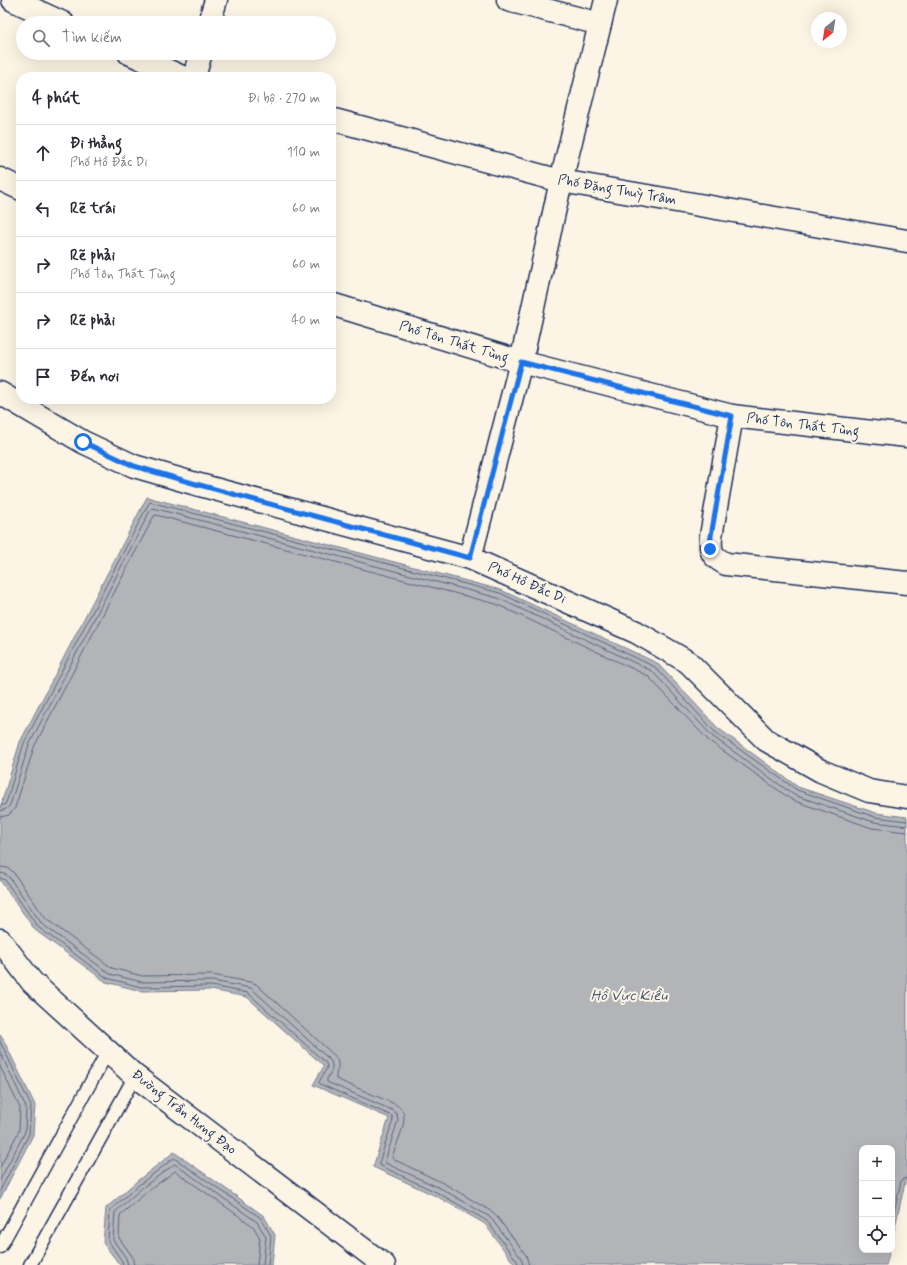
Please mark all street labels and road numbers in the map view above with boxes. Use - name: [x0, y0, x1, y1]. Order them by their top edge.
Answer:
- street label: Phố Đặng Thuỳ Trâm: [556, 171, 678, 211]
- street label: Phố Tôn Thất Tùng: [396, 317, 511, 369]
- street label: Phố Tôn Thất Tùng: [745, 409, 860, 443]
- street label: Phố Hồ Đắc Di: [485, 558, 569, 608]
- street label: Đường Trần Hưng Đạo: [127, 1065, 240, 1160]

